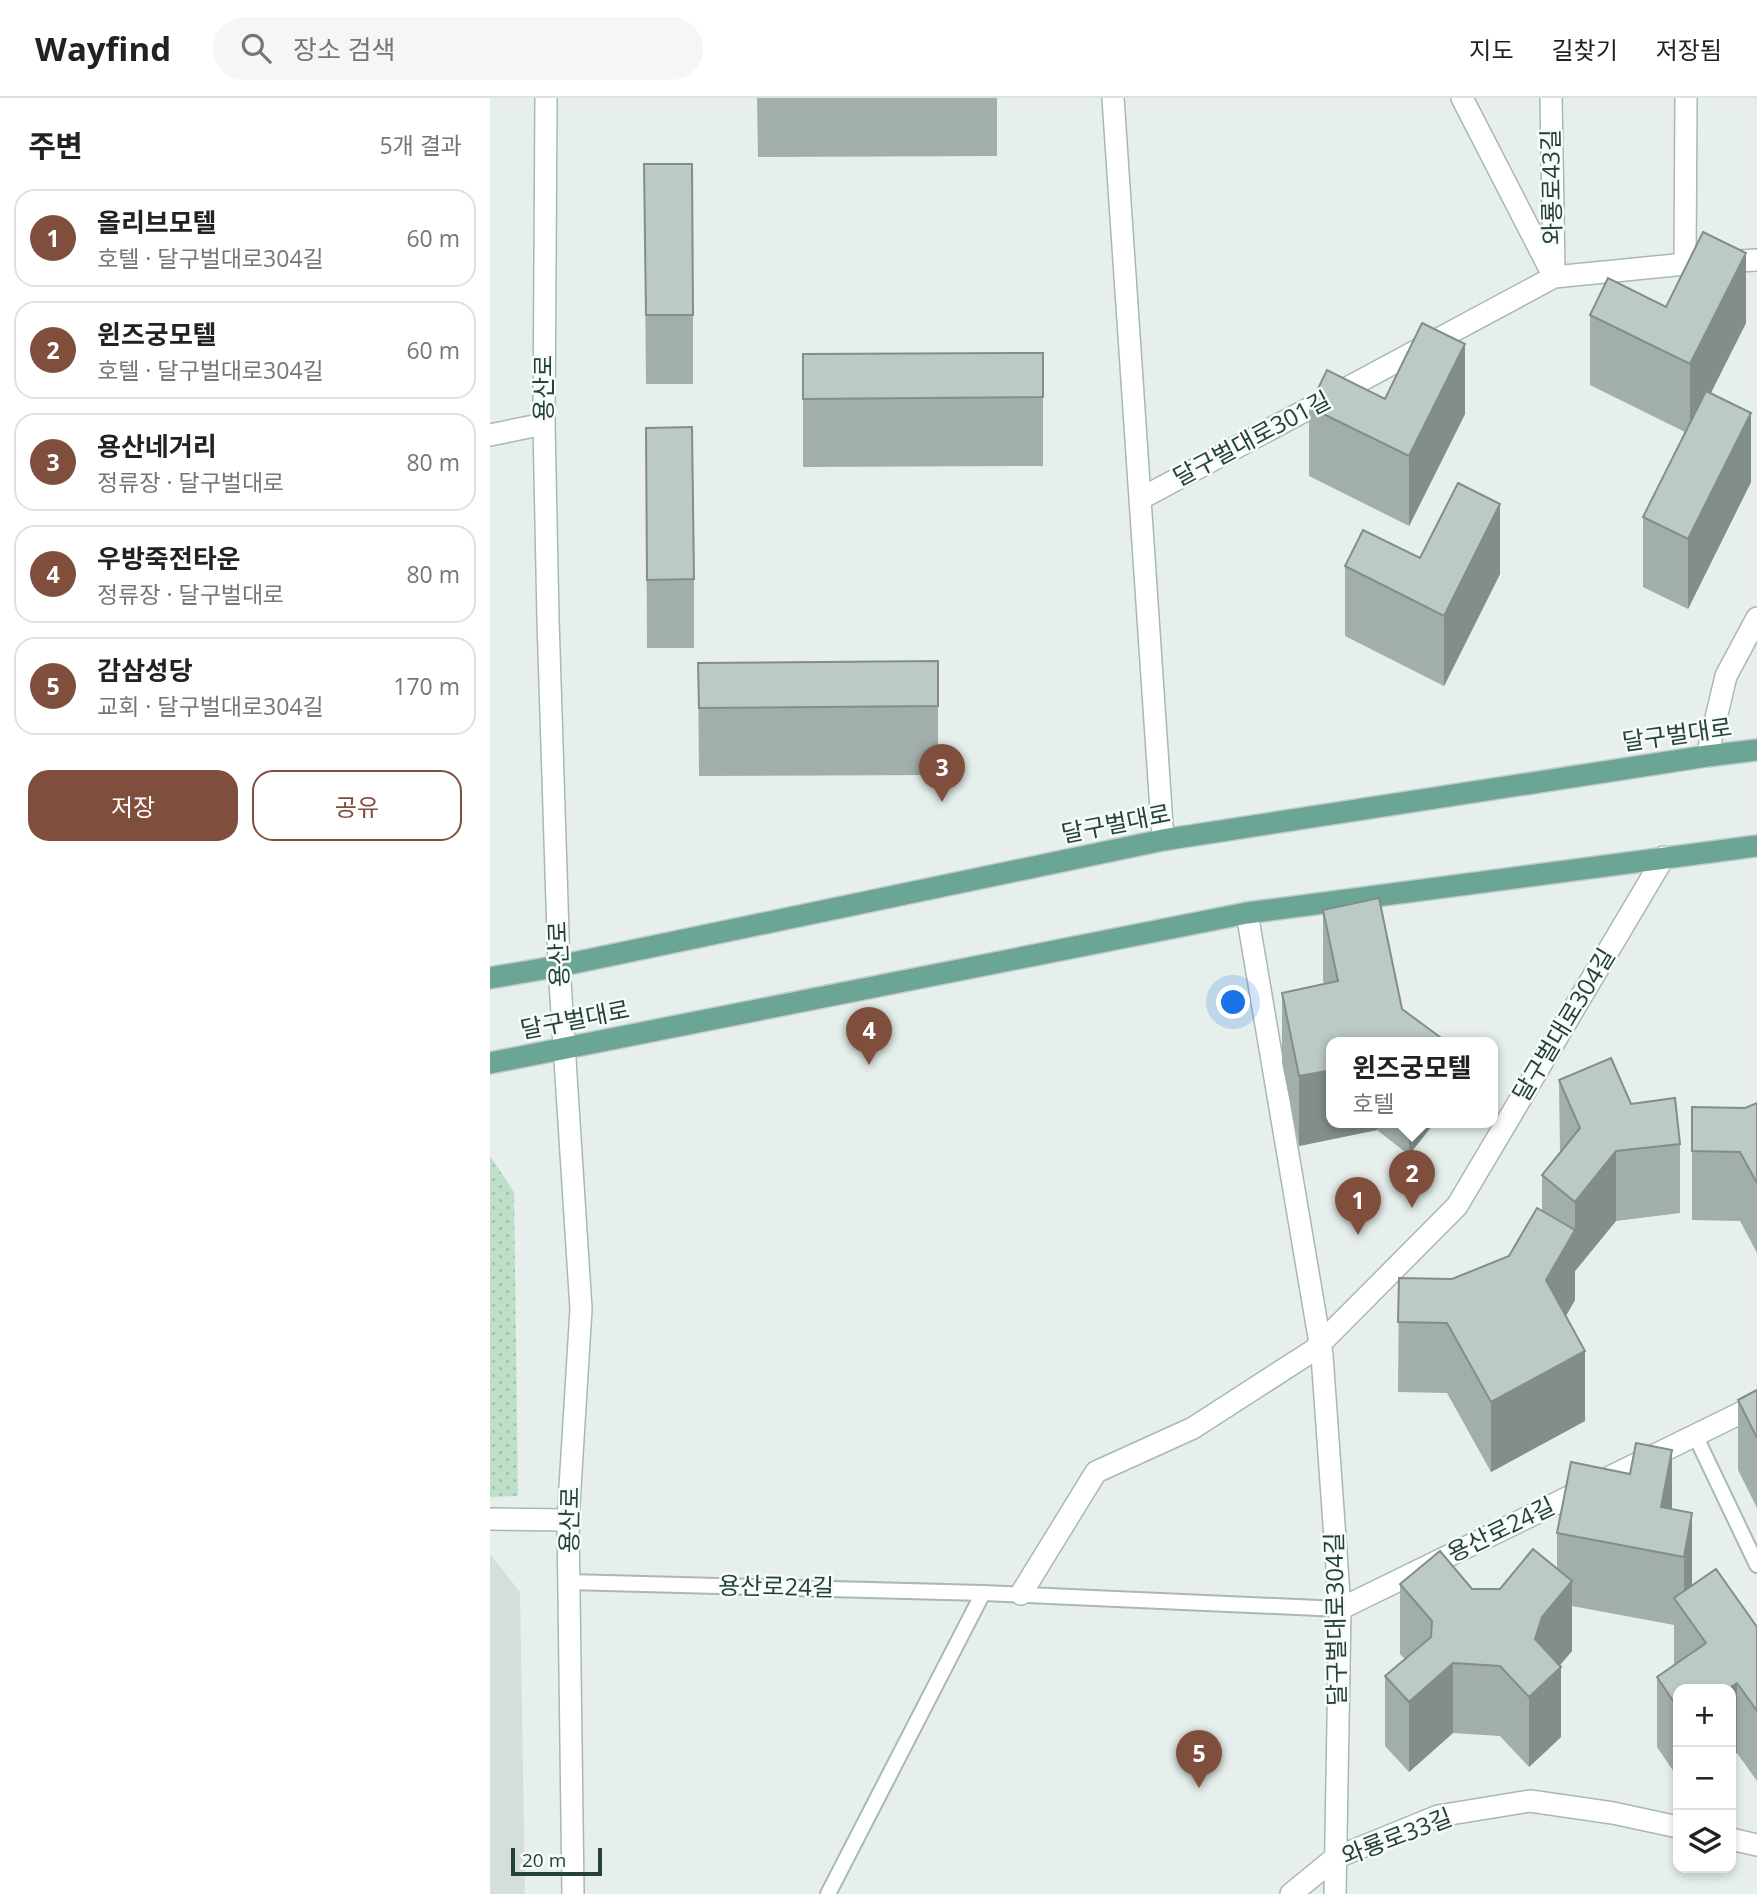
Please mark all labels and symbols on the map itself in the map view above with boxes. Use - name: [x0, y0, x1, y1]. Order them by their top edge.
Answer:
- street label: 와룡로43길: [1533, 129, 1568, 245]
- street label: 용산로: [526, 355, 559, 421]
- street label: 달구벌대로301길: [1167, 382, 1336, 493]
- street label: 달구벌대로: [1620, 709, 1734, 758]
- pin: 3: [919, 744, 965, 802]
- street label: 달구벌대로: [1058, 796, 1173, 849]
- street label: 용산로: [540, 920, 575, 988]
- street label: 달구벌대로304길: [1504, 941, 1622, 1107]
- your location: [1216, 985, 1250, 1019]
- street label: 달구벌대로: [517, 992, 632, 1045]
- pin: 4: [846, 1007, 892, 1065]
- pin: 2: [1389, 1150, 1435, 1208]
- pin: 1: [1335, 1177, 1381, 1235]
- street label: 용산로: [551, 1487, 586, 1553]
- street label: 용산로24길: [1441, 1488, 1560, 1569]
- street label: 달구벌대로304길: [1316, 1532, 1353, 1706]
- street label: 용산로24길: [718, 1568, 834, 1603]
- pin: 5: [1176, 1730, 1222, 1788]
- street label: 와룡로33길: [1337, 1799, 1456, 1872]
- scale bar: [511, 1845, 602, 1877]

